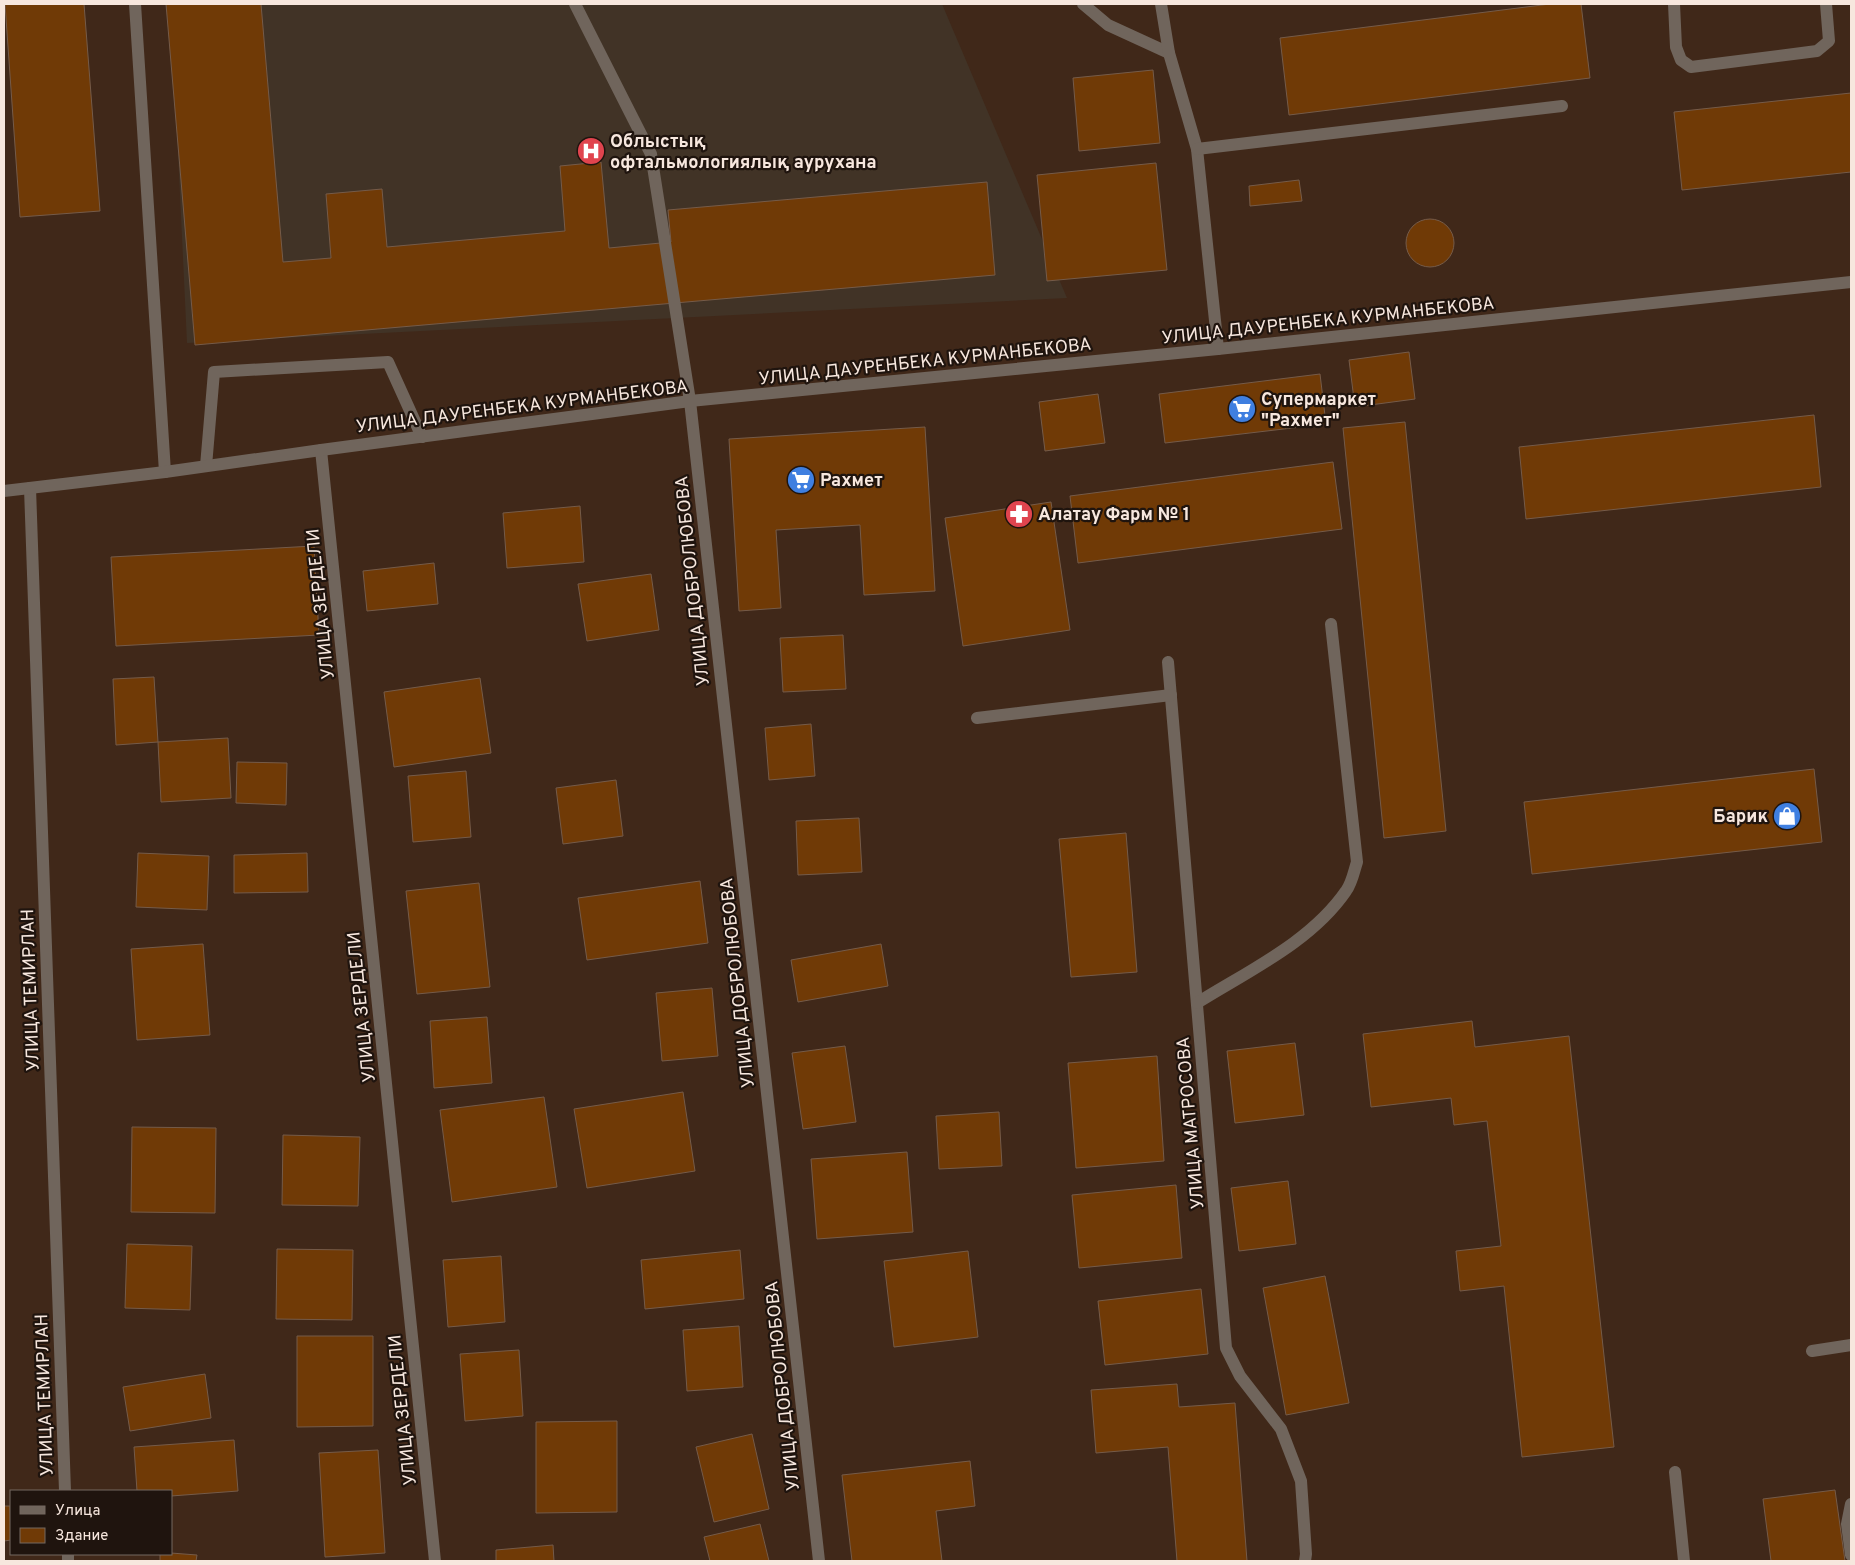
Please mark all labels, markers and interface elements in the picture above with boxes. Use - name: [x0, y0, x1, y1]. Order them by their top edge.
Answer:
- place label: Облыстық офтальмологиялық аурухана: [610, 131, 877, 175]
- hospital icon: Облыстық офтальмологиялық аурухана: [576, 136, 606, 166]
- street label: УЛИЦА ДАУРЕНБЕКА КУРМАНБЕКОВА: [1161, 293, 1496, 350]
- street label: УЛИЦА ДАУРЕНБЕКА КУРМАНБЕКОВА: [758, 334, 1093, 391]
- street label: УЛИЦА ДАУРЕНБЕКА КУРМАНБЕКОВА: [355, 376, 690, 439]
- place label: Супермаркет "Рахмет": [1261, 389, 1377, 433]
- supermarket icon: Супермаркет "Рахмет": [1227, 394, 1257, 424]
- supermarket icon: Рахмет: [786, 465, 816, 495]
- place label: Рахмет: [820, 470, 883, 493]
- street label: УЛИЦА ДОБРОЛЮБОВА: [671, 475, 716, 687]
- pharmacy icon: Алатау Фарм № 1: [1004, 499, 1034, 529]
- place label: Алатау Фарм № 1: [1038, 504, 1190, 527]
- street label: УЛИЦА ЗЕРДЕЛИ: [302, 527, 341, 680]
- shop icon: Барик: [1772, 801, 1802, 831]
- place label: Барик: [1713, 806, 1768, 829]
- street label: УЛИЦА ДОБРОЛЮБОВА: [716, 877, 761, 1089]
- street label: УЛИЦА ТЕМИРЛАН: [17, 908, 46, 1071]
- street label: УЛИЦА ЗЕРДЕЛИ: [343, 930, 382, 1083]
- street label: УЛИЦА МАТРОСОВА: [1172, 1036, 1210, 1210]
- street label: УЛИЦА ДОБРОЛЮБОВА: [761, 1280, 806, 1492]
- street label: УЛИЦА ТЕМИРЛАН: [31, 1313, 60, 1476]
- street label: УЛИЦА ЗЕРДЕЛИ: [384, 1333, 423, 1486]
- legend: [10, 1490, 172, 1555]
- text: Улица: [55, 1502, 100, 1521]
- text: Здание: [55, 1527, 108, 1546]

